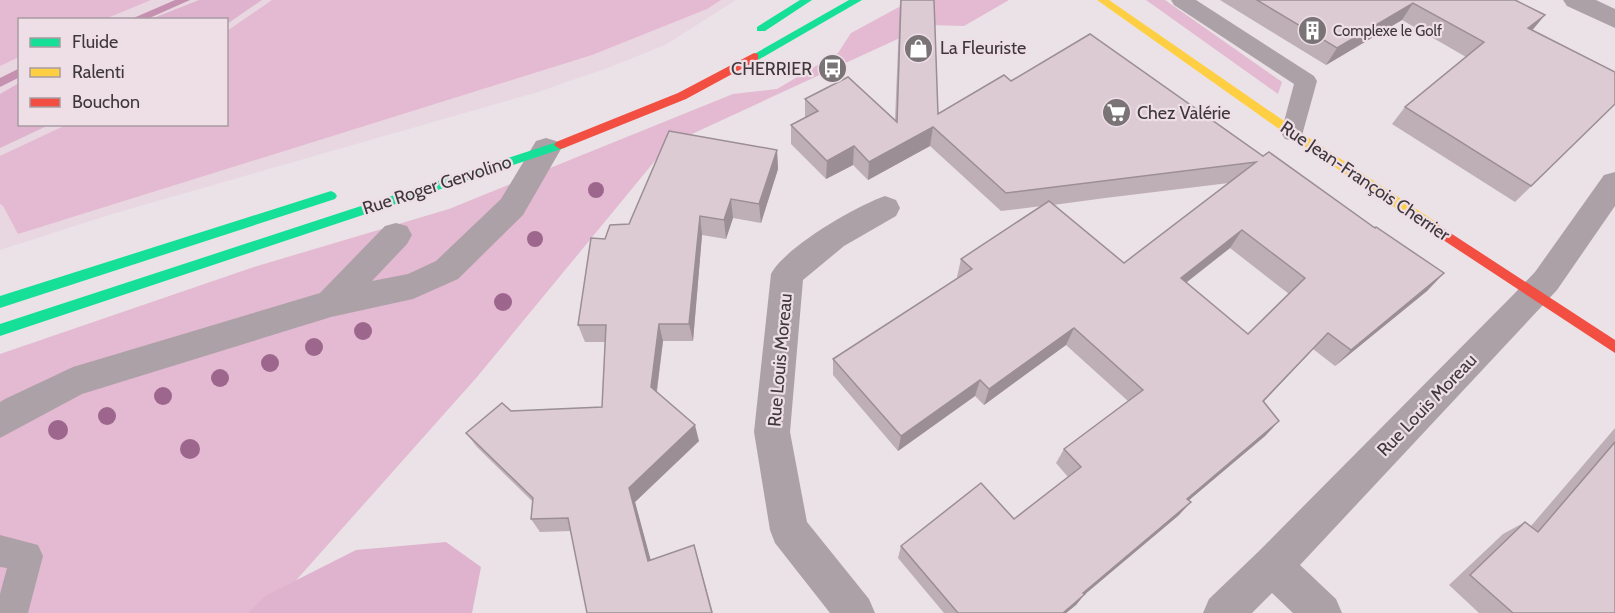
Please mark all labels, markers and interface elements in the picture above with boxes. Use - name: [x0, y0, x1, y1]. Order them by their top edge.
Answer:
- building icon: Complexe le Golf: [1296, 15, 1328, 47]
- legend: [18, 18, 228, 126]
- place label: Complexe le Golf: [1333, 22, 1442, 40]
- text: Fluide: [72, 31, 118, 53]
- shop icon: La Fleuriste: [903, 32, 935, 64]
- place label: La Fleuriste: [940, 37, 1026, 59]
- bus stop icon: CHERRIER: [817, 53, 849, 85]
- place label: CHERRIER: [731, 58, 812, 80]
- text: Ralenti: [72, 61, 125, 83]
- text: Bouchon: [72, 91, 140, 113]
- supermarket icon: Chez Valérie: [1100, 97, 1132, 129]
- place label: Chez Valérie: [1137, 102, 1231, 124]
- street label: Rue Jean-François Cherrier: [1276, 116, 1454, 246]
- street label: Rue Roger Gervolino: [360, 151, 514, 219]
- street label: Rue Louis Moreau: [763, 292, 797, 428]
- street label: Rue Louis Moreau: [1373, 349, 1481, 461]

